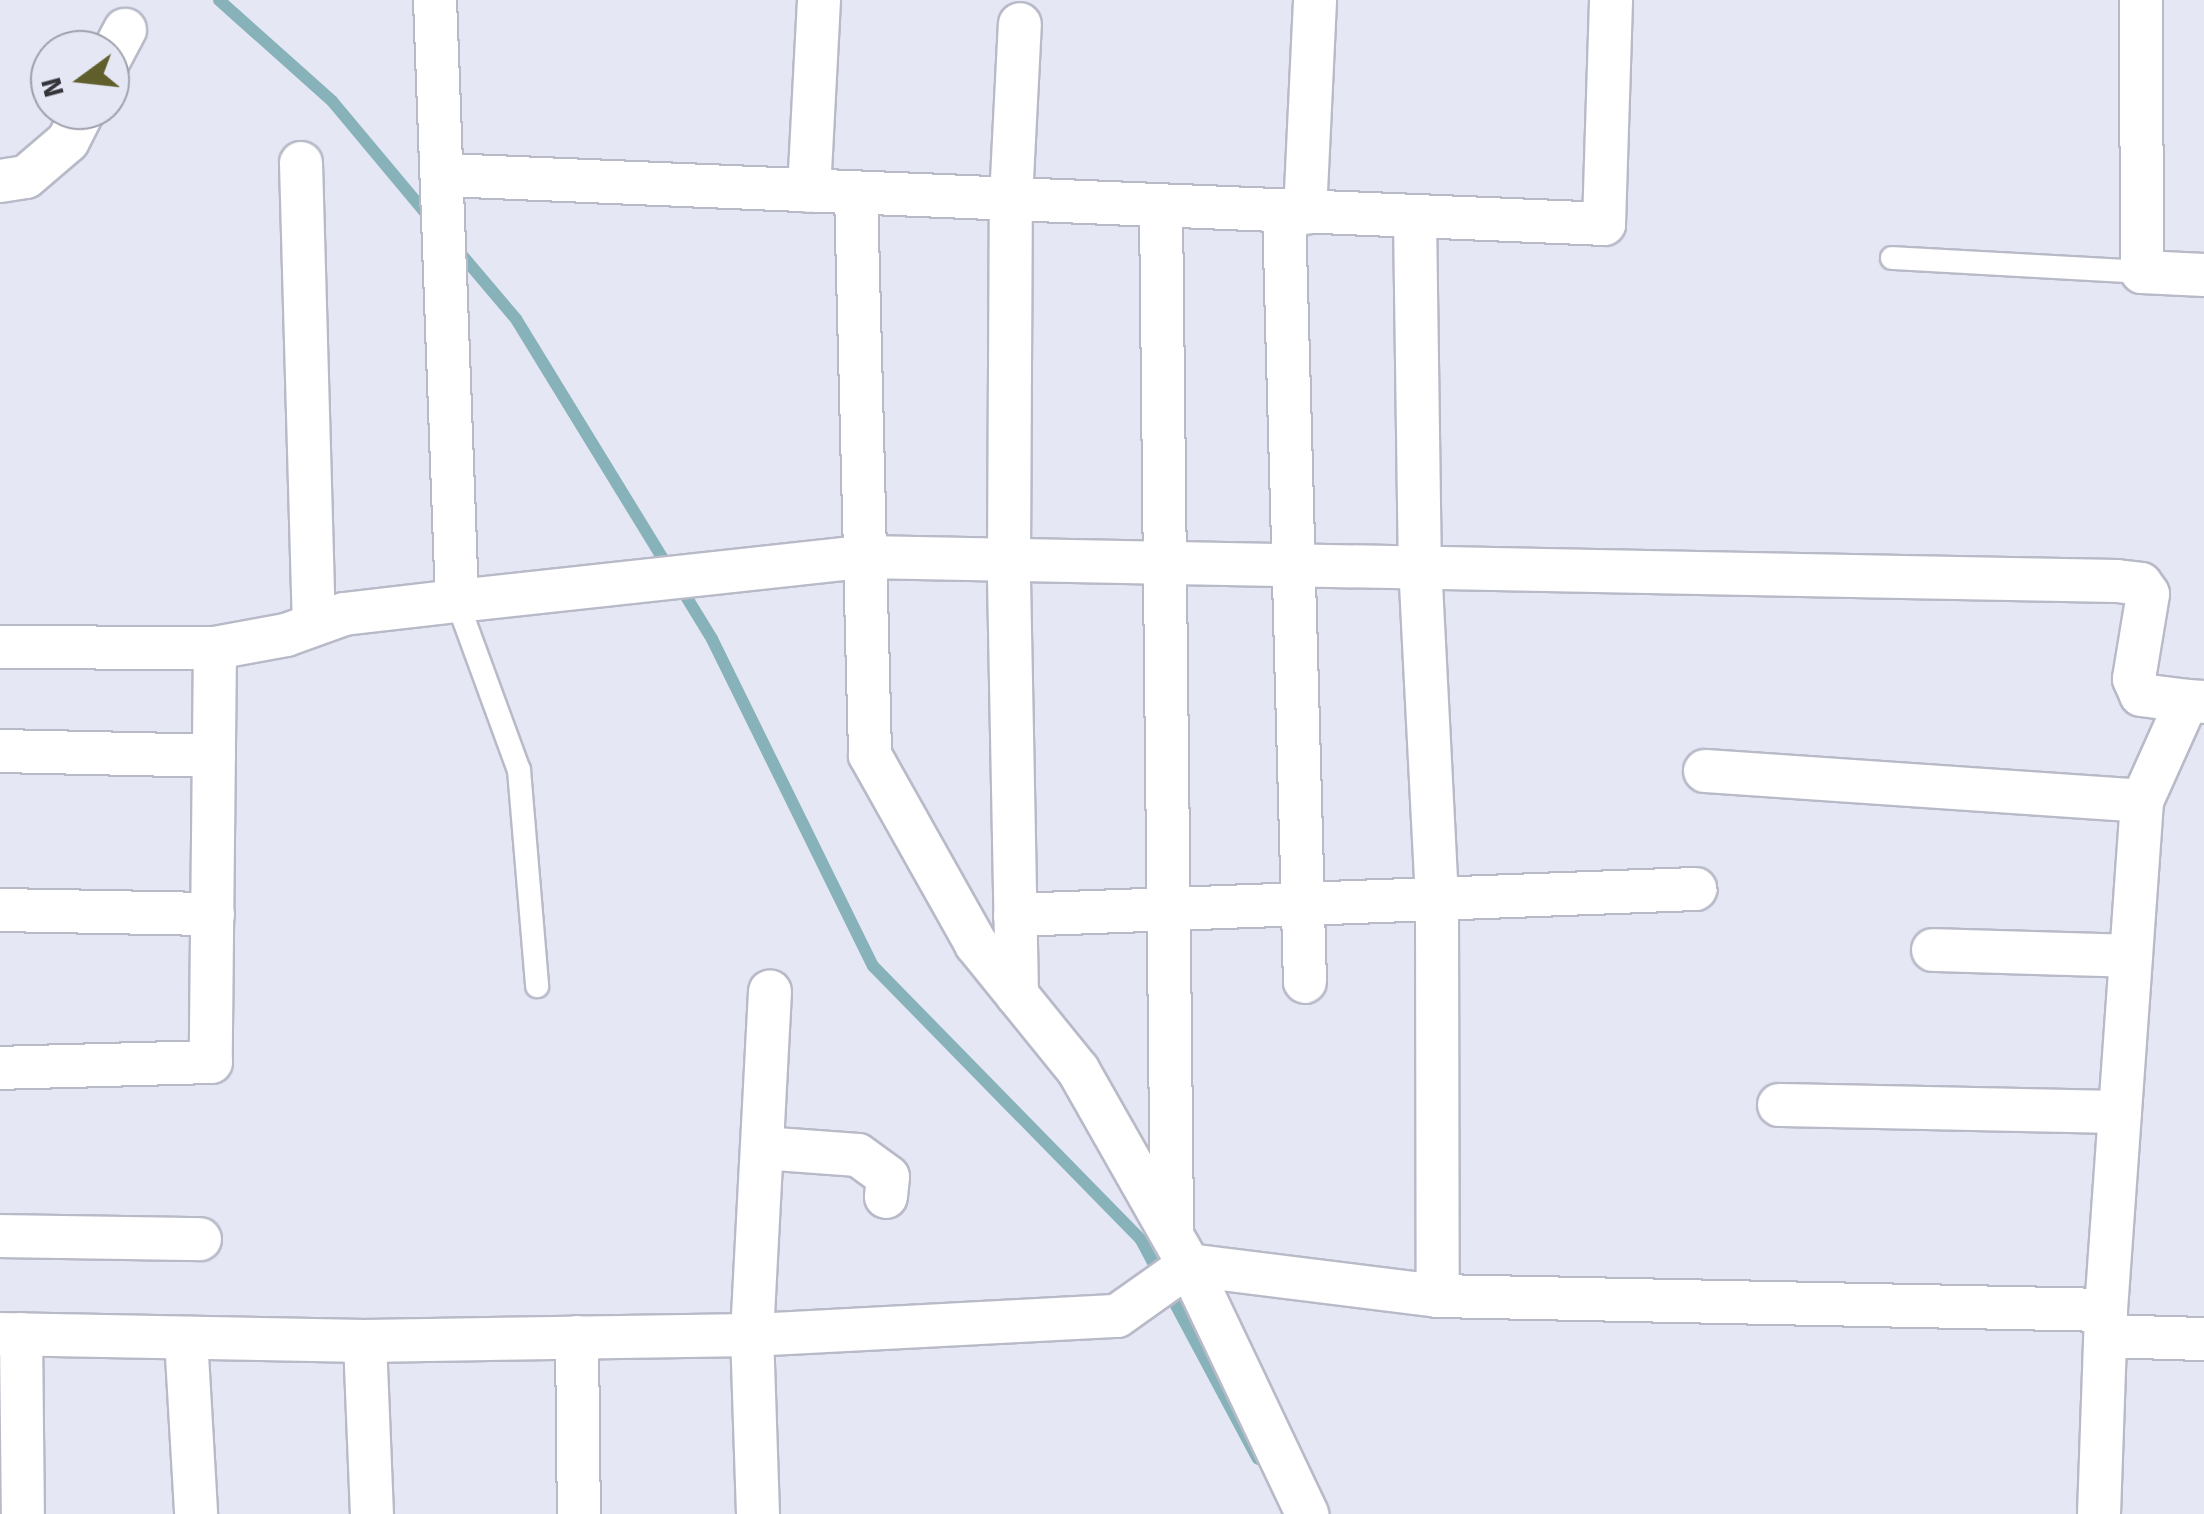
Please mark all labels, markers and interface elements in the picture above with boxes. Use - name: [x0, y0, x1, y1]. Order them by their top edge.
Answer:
- north arrow: [30, 30, 130, 130]
- text: N: [34, 74, 71, 101]

